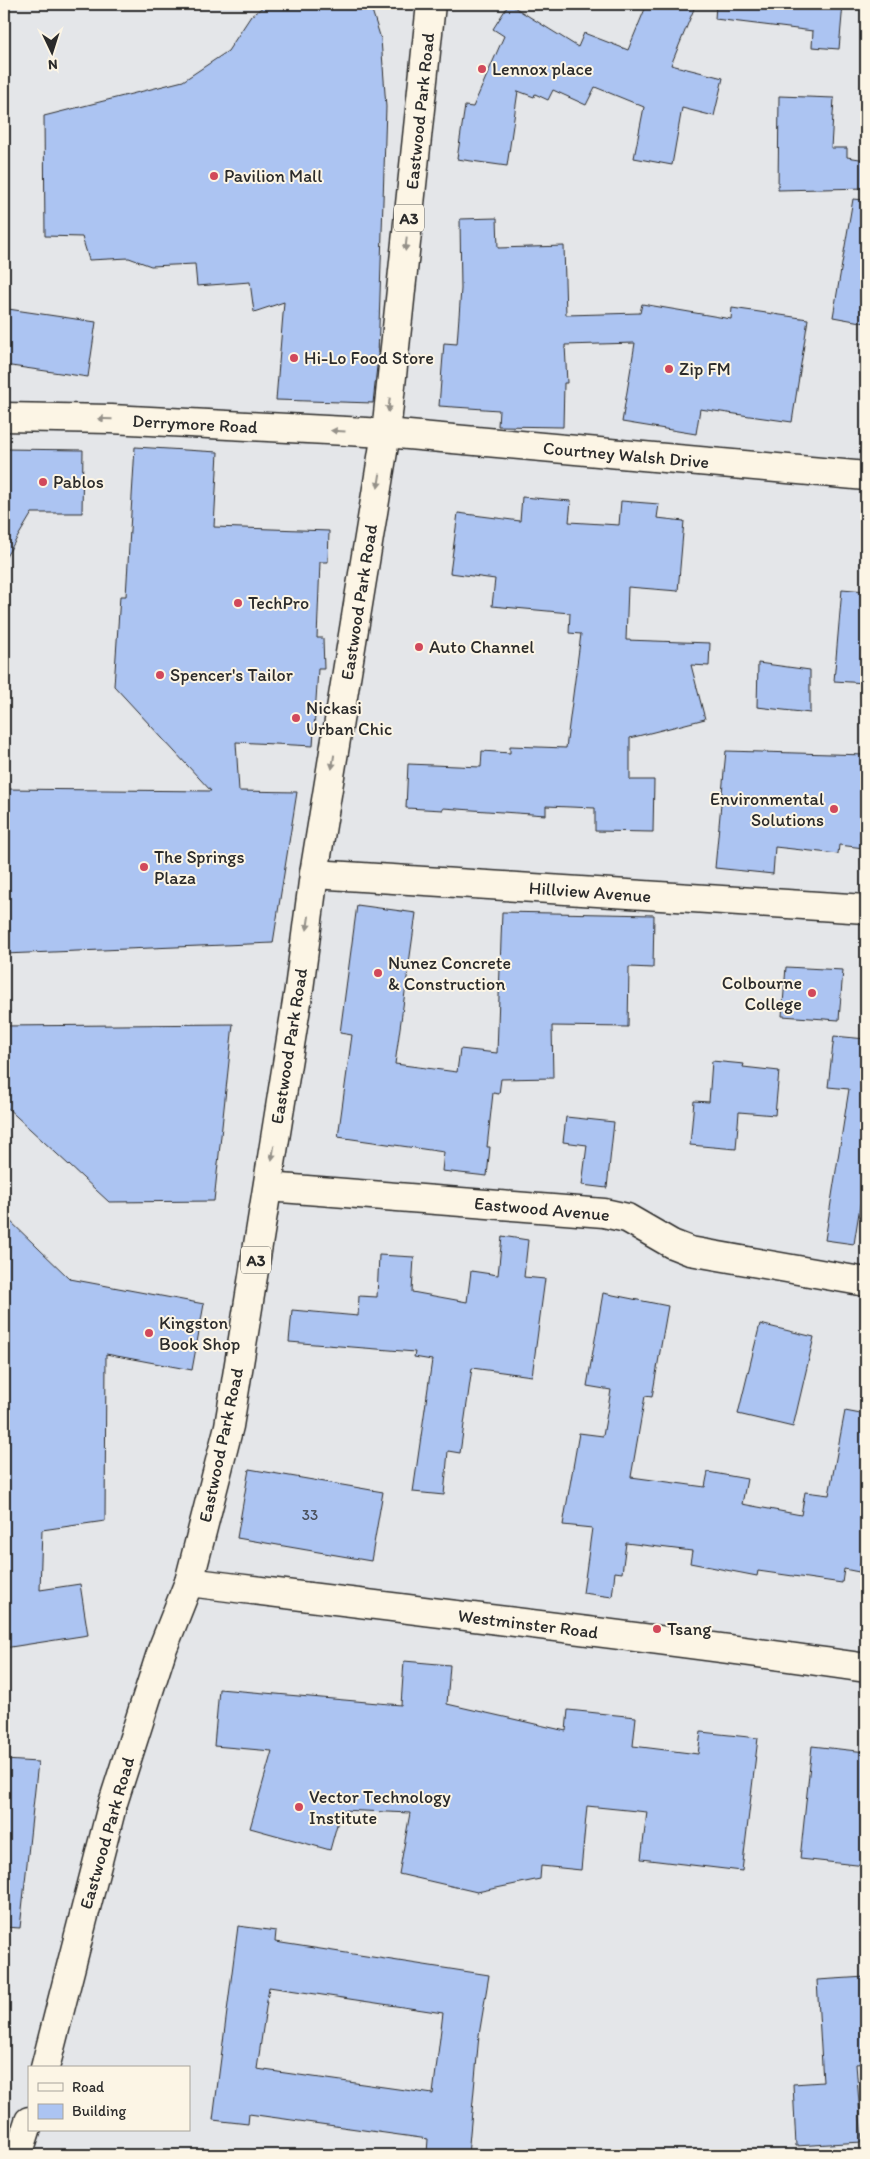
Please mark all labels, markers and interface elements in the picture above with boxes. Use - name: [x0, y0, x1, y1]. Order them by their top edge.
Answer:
- north arrow: [28, 28, 78, 78]
- street label: Eastwood Park Road: [401, 32, 439, 190]
- text: N: [48, 56, 58, 73]
- place label: Lennox place: [492, 58, 593, 80]
- marker: Lennox place: [476, 63, 488, 75]
- place label: Pavilion Mall: [224, 165, 322, 187]
- marker: Pavilion Mall: [208, 170, 220, 182]
- road number: A3: [394, 204, 424, 232]
- one-way arrow: [402, 236, 410, 252]
- place label: Hi-Lo Food Store: [304, 347, 434, 369]
- marker: Hi-Lo Food Store: [288, 352, 300, 364]
- place label: Zip FM: [679, 358, 731, 380]
- marker: Zip FM: [663, 363, 675, 375]
- one-way arrow: [385, 398, 393, 414]
- street label: Derrymore Road: [132, 410, 258, 438]
- one-way arrow: [97, 415, 113, 423]
- one-way arrow: [329, 426, 345, 434]
- street label: Courtney Walsh Drive: [542, 437, 710, 473]
- place label: Pablos: [53, 471, 104, 493]
- one-way arrow: [374, 473, 382, 489]
- marker: Pablos: [37, 476, 49, 488]
- street label: Eastwood Park Road: [336, 522, 382, 681]
- place label: TechPro: [248, 592, 309, 614]
- marker: TechPro: [232, 597, 244, 609]
- place label: Auto Channel: [429, 636, 534, 658]
- marker: Auto Channel: [413, 641, 425, 653]
- place label: Spencer's Tailor: [170, 664, 294, 686]
- marker: Spencer's Tailor: [154, 669, 166, 681]
- place label: Nickasi Urban Chic: [306, 697, 392, 740]
- marker: Nickasi Urban Chic: [290, 712, 302, 724]
- one-way arrow: [328, 755, 336, 771]
- place label: Environmental Solutions: [710, 788, 824, 831]
- marker: Environmental Solutions: [828, 803, 840, 815]
- place label: The Springs Plaza: [154, 846, 245, 889]
- marker: The Springs Plaza: [138, 861, 150, 873]
- street label: Hillview Avenue: [528, 877, 652, 907]
- one-way arrow: [304, 915, 312, 931]
- place label: Nunez Concrete & Construction: [388, 952, 511, 995]
- street label: Eastwood Park Road: [266, 966, 312, 1125]
- marker: Nunez Concrete & Construction: [372, 967, 384, 979]
- place label: Colbourne College: [722, 972, 802, 1015]
- marker: Colbourne College: [806, 987, 818, 999]
- one-way arrow: [269, 1145, 277, 1161]
- street label: Eastwood Avenue: [473, 1192, 611, 1226]
- road number: A3: [241, 1246, 271, 1274]
- place label: Kingston Book Shop: [159, 1312, 240, 1355]
- marker: Kingston Book Shop: [143, 1327, 155, 1339]
- street label: Eastwood Park Road: [194, 1366, 248, 1524]
- house number: 33: [302, 1506, 318, 1524]
- street label: Westminster Road: [457, 1604, 600, 1644]
- place label: Tsang: [667, 1618, 712, 1640]
- marker: Tsang: [651, 1623, 663, 1635]
- street label: Eastwood Park Road: [75, 1754, 139, 1912]
- place label: Vector Technology Institute: [309, 1786, 451, 1829]
- marker: Vector Technology Institute: [293, 1801, 305, 1813]
- legend: [28, 2066, 190, 2132]
- text: Road: [72, 2078, 105, 2096]
- text: Building: [72, 2102, 126, 2120]

